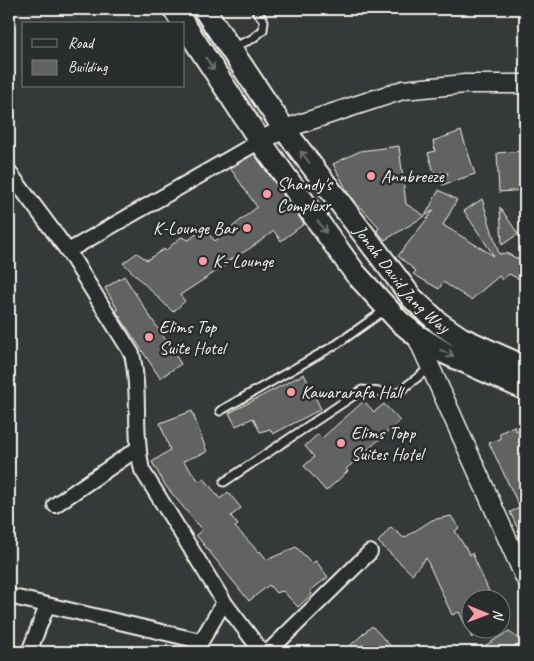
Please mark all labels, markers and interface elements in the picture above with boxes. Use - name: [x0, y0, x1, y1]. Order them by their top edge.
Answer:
- legend: [22, 22, 185, 88]
- text: Road: [68, 34, 95, 53]
- one-way arrow: [206, 57, 216, 71]
- text: Building: [68, 58, 108, 77]
- one-way arrow: [300, 150, 310, 164]
- place label: Annbreeze: [381, 165, 445, 187]
- marker: Annbreeze: [365, 170, 377, 182]
- place label: Shandy's Complexr: [277, 173, 334, 216]
- marker: Shandy's Complexr: [261, 188, 273, 200]
- place label: K-Lounge Bar: [153, 217, 239, 239]
- street label: Jonah David Jang Way: [349, 219, 455, 339]
- one-way arrow: [317, 220, 327, 234]
- marker: K-Lounge Bar: [241, 222, 253, 234]
- place label: K- Lounge: [213, 250, 274, 272]
- marker: K- Lounge: [197, 255, 209, 267]
- place label: Elims Top Suite Hotel: [159, 316, 228, 359]
- marker: Elims Top Suite Hotel: [143, 331, 155, 343]
- one-way arrow: [439, 349, 454, 359]
- place label: Kawararafa Hall: [301, 381, 405, 403]
- marker: Kawararafa Hall: [285, 386, 297, 398]
- place label: Elims Topp Suites Hotel: [351, 422, 426, 465]
- marker: Elims Topp Suites Hotel: [335, 437, 347, 449]
- north arrow: [462, 588, 512, 638]
- text: N: [490, 610, 507, 621]

